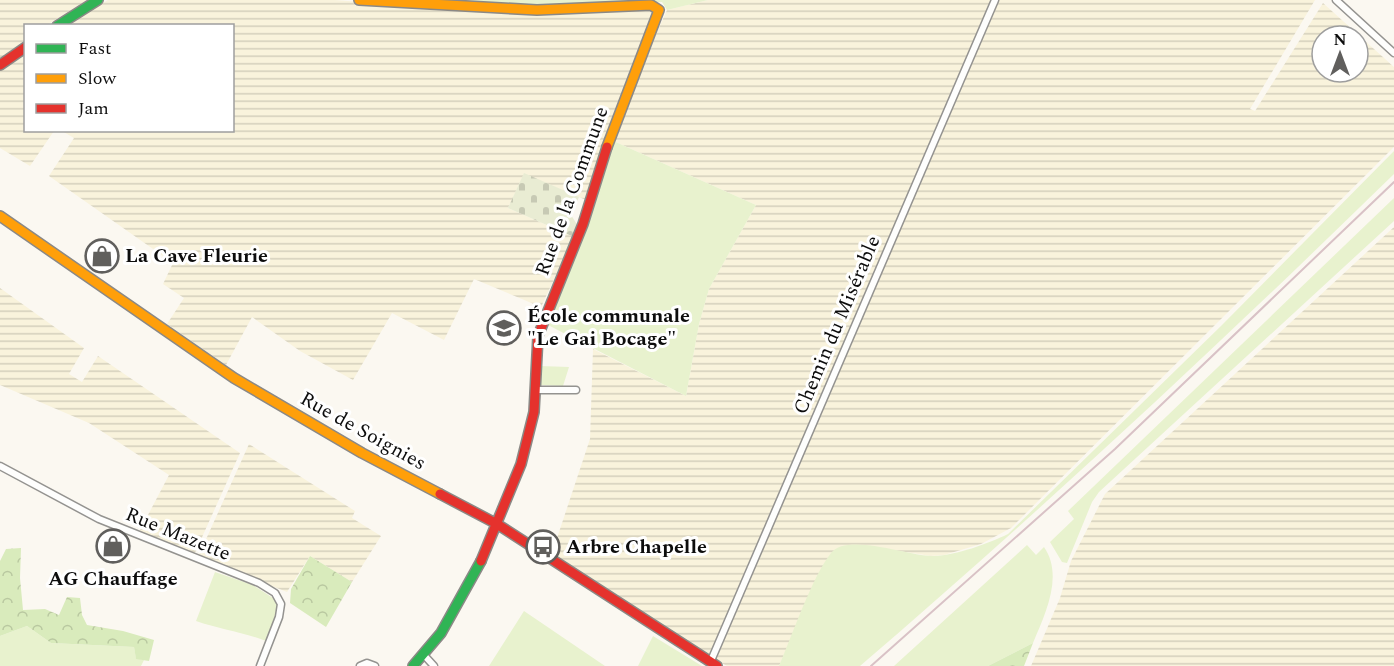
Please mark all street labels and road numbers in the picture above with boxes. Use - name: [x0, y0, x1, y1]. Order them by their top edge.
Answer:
- street label: Rue de la Commune: [527, 102, 617, 280]
- street label: Chemin du Misérable: [786, 231, 888, 419]
- street label: Rue de Soignies: [295, 384, 431, 478]
- street label: Rue Mazette: [121, 499, 235, 569]

